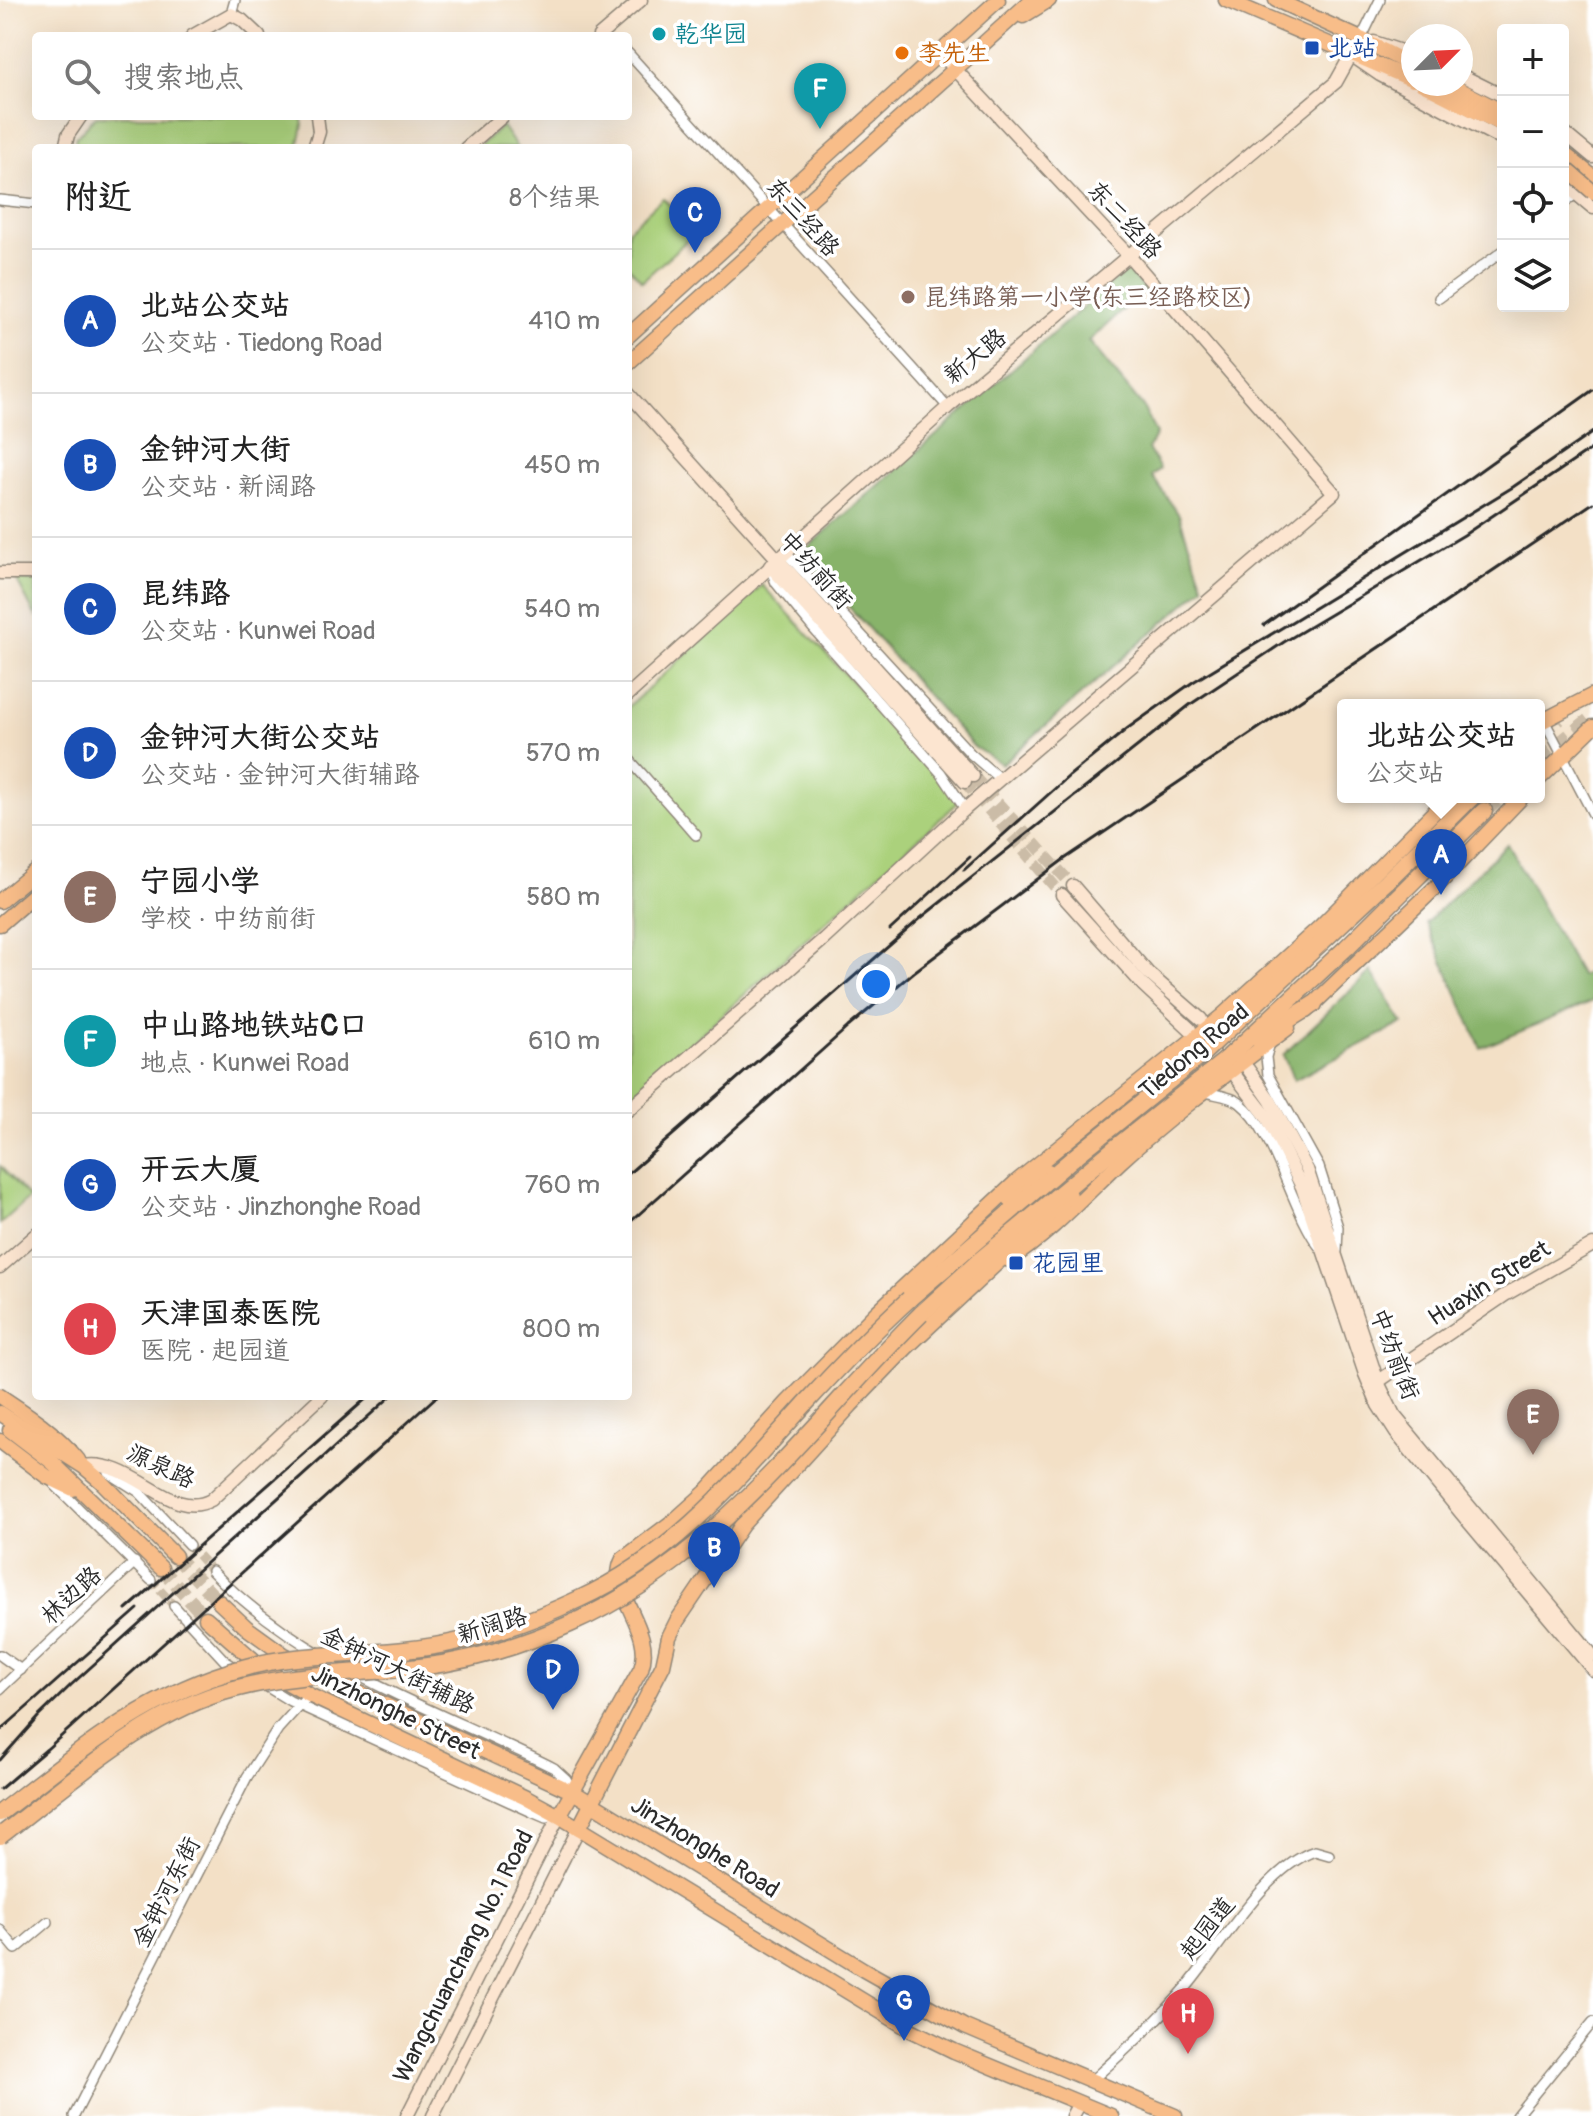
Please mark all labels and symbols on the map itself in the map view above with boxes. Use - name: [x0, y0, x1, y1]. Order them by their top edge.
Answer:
- place label: 乾华园: [675, 20, 747, 49]
- north arrow: [1401, 24, 1473, 96]
- marker: 乾华园: [650, 25, 668, 43]
- place label: 北站: [1328, 34, 1376, 63]
- place label: 李先生: [918, 39, 990, 68]
- marker: 北站: [1303, 39, 1321, 57]
- marker: 李先生: [893, 44, 911, 62]
- pin: F: [794, 63, 846, 129]
- street label: 东三经路: [760, 172, 846, 263]
- street label: 东二经路: [1081, 175, 1168, 265]
- pin: C: [669, 187, 721, 253]
- place label: 昆纬路第一小学(东三经路校区): [924, 283, 1252, 312]
- marker: 昆纬路第一小学(东三经路校区): [899, 288, 917, 306]
- street label: 新大路: [938, 322, 1012, 390]
- street label: 中纺前街: [773, 525, 859, 616]
- pin: A: [1415, 829, 1467, 895]
- your location: [856, 964, 896, 1004]
- street label: Tiedong Road: [1134, 997, 1255, 1106]
- street label: Huaxin Street: [1423, 1234, 1556, 1332]
- place label: 花园里: [1032, 1249, 1104, 1278]
- marker: 花园里: [1007, 1254, 1025, 1272]
- street label: 中纺前街: [1364, 1304, 1425, 1404]
- pin: E: [1507, 1389, 1559, 1455]
- street label: 源泉路: [122, 1438, 200, 1495]
- pin: B: [688, 1522, 740, 1588]
- street label: 林边路: [35, 1560, 108, 1631]
- street label: 新阔路: [453, 1601, 531, 1650]
- street label: 金钟河大街辅路: [316, 1621, 480, 1720]
- pin: D: [527, 1644, 579, 1710]
- street label: Jinzhonghe Street: [306, 1659, 485, 1766]
- street label: Jinzhonghe Road: [625, 1790, 784, 1905]
- street label: Wangchuanchang No.1 Road: [387, 1825, 540, 2087]
- street label: 金钟河东街: [126, 1832, 207, 1952]
- street label: 起园道: [1174, 1891, 1241, 1966]
- pin: G: [878, 1975, 930, 2041]
- pin: H: [1162, 1988, 1214, 2054]

